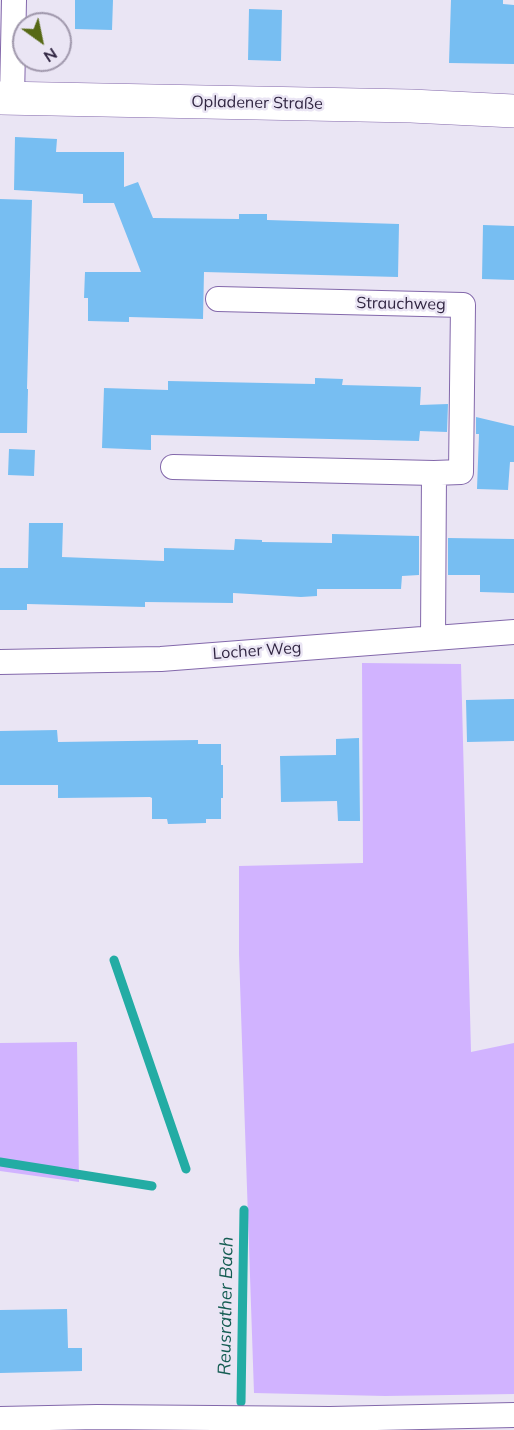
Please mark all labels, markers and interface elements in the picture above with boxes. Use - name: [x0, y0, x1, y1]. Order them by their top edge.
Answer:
- north arrow: [12, 12, 72, 72]
- text: N: [40, 44, 61, 67]
- street label: Opladener Straße: [191, 92, 323, 114]
- street label: Strauchweg: [356, 294, 446, 314]
- street label: Locher Weg: [212, 638, 302, 664]
- water label: Reusrather Bach: [214, 1236, 238, 1376]

